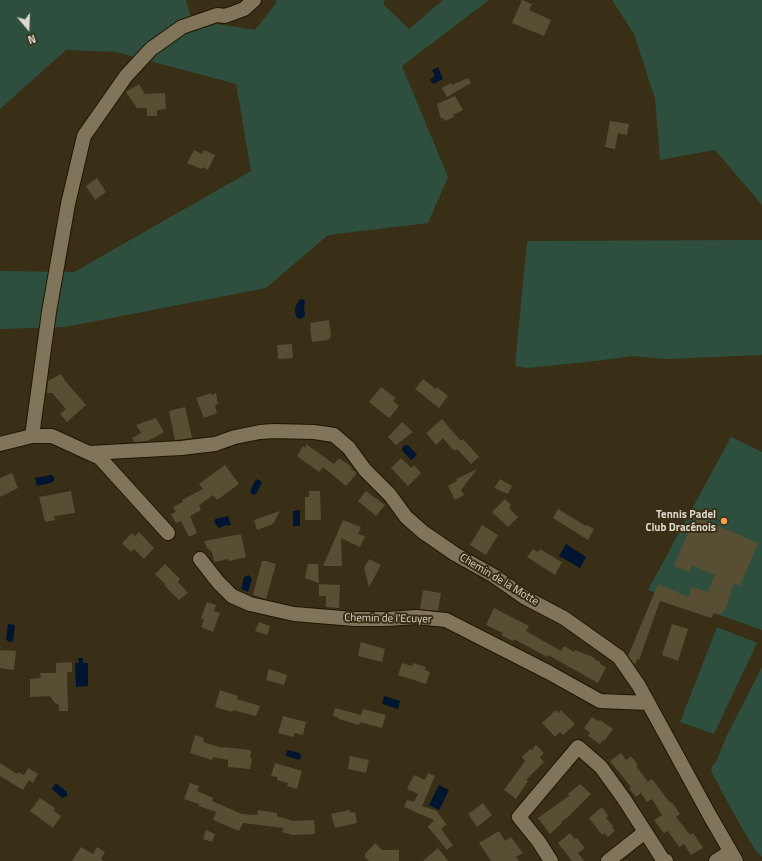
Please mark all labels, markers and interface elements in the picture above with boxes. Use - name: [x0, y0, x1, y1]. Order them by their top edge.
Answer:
- north arrow: [8, 8, 48, 48]
- text: N: [26, 31, 38, 48]
- place label: Tennis Padel Club Dracénois: [645, 508, 716, 534]
- marker: Tennis Padel Club Dracénois: [719, 516, 729, 526]
- street label: Chemin de la Motte: [457, 551, 541, 609]
- street label: Chemin de l'Ecuyer: [344, 612, 432, 626]

